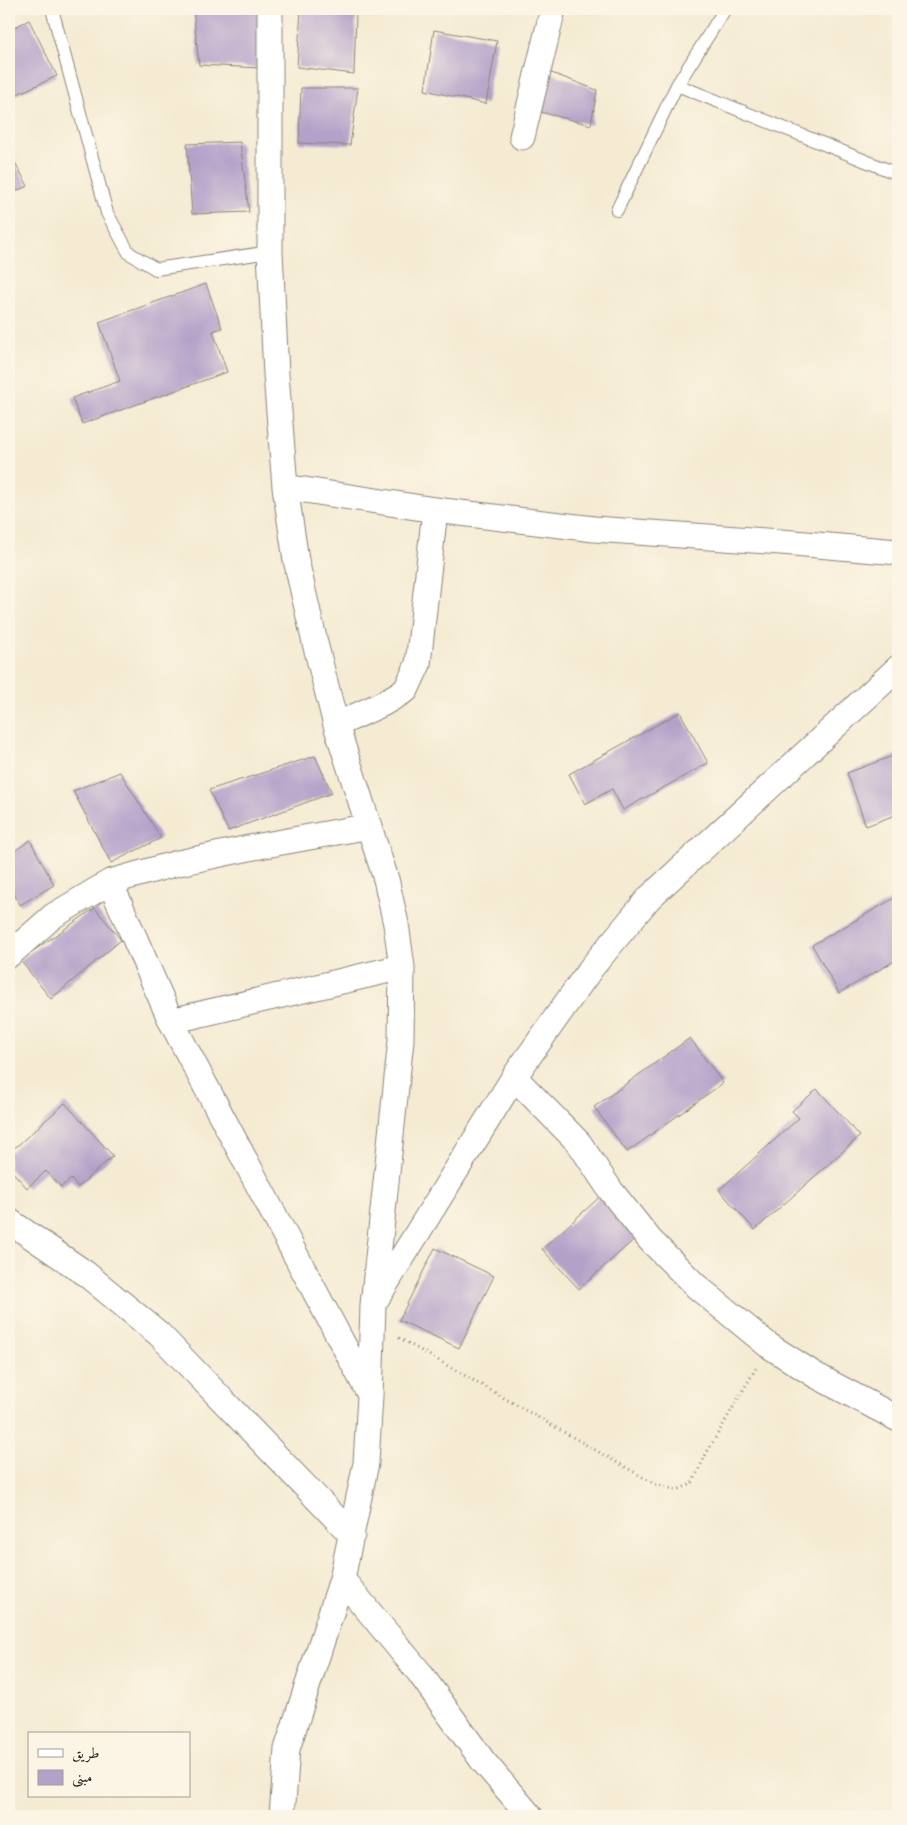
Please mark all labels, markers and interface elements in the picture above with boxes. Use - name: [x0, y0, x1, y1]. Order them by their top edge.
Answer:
- legend: [28, 1732, 190, 1798]
- text: طريق: [72, 1744, 99, 1763]
- text: مبنى: [72, 1768, 92, 1788]

